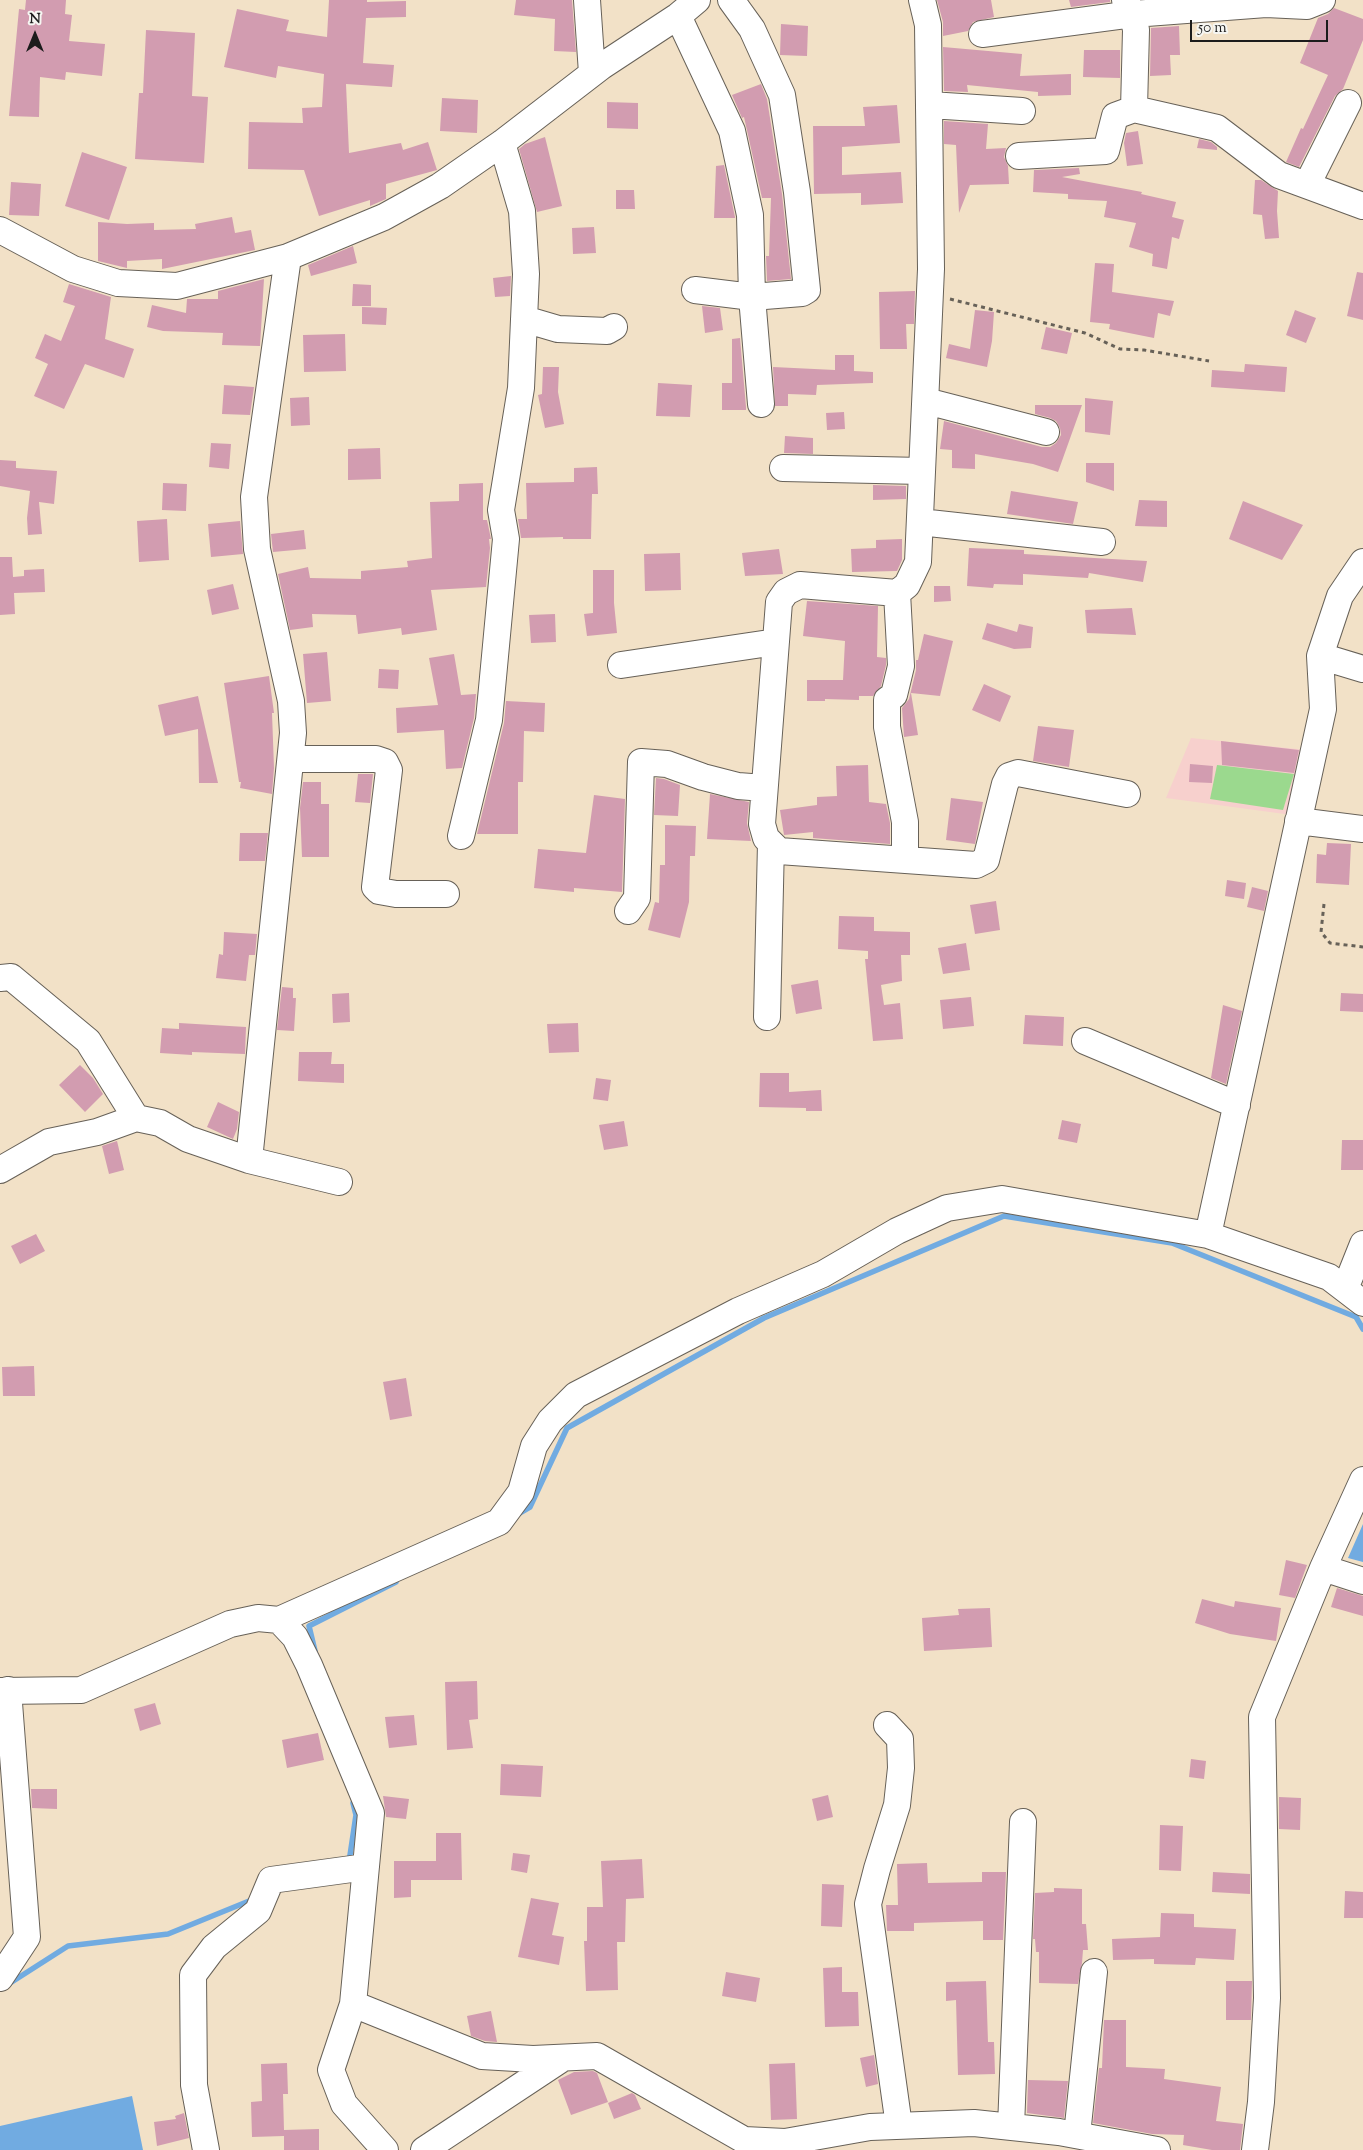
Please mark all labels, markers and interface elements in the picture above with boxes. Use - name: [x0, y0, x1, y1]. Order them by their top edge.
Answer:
- north arrow: [10, 10, 60, 60]
- text: N: [29, 10, 41, 30]
- scale bar: [1193, 10, 1330, 42]
- text: 50 m: [1198, 18, 1227, 39]

